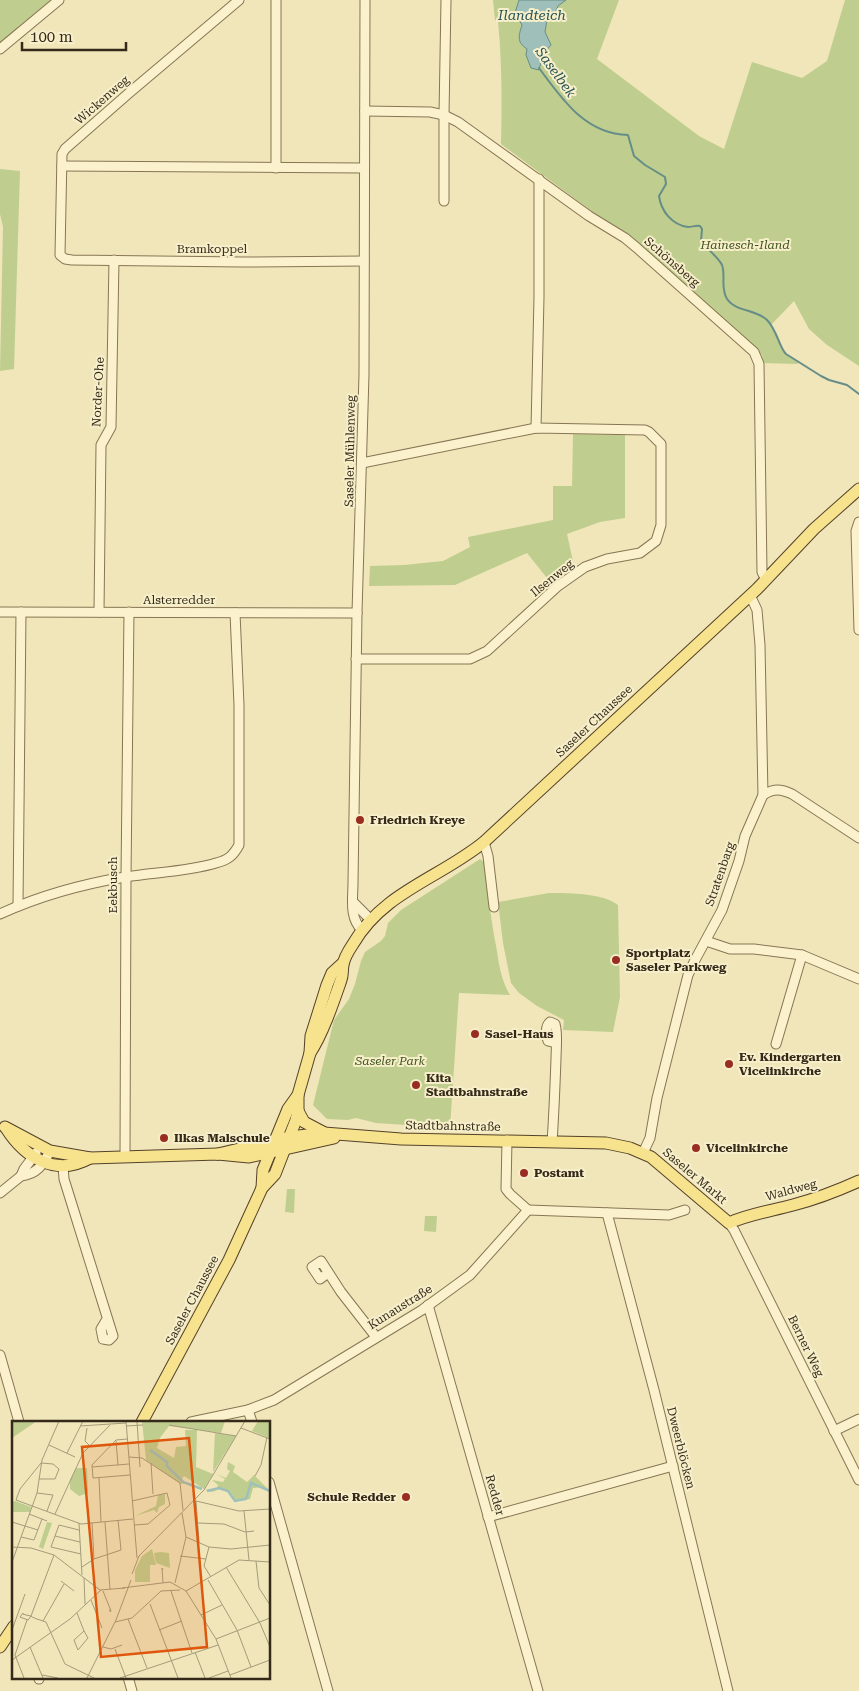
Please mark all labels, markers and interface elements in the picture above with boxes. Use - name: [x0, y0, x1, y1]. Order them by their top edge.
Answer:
- water label: Ilandteich: [497, 7, 566, 23]
- scale bar: [22, 20, 126, 52]
- text: 100 m: [30, 28, 73, 46]
- water label: Saselbek: [532, 43, 580, 100]
- street label: Wickenweg: [72, 73, 132, 127]
- street label: Schönsberg: [641, 234, 703, 290]
- park label: Hainesch-Iland: [699, 238, 790, 252]
- street label: Bramkoppel: [177, 242, 248, 256]
- street label: Norder-Ohe: [89, 356, 107, 427]
- street label: Saseler Mühlenweg: [342, 395, 358, 507]
- street label: Ilsenweg: [528, 556, 576, 600]
- street label: Alsterredder: [143, 593, 215, 607]
- street label: Saseler Chaussee: [553, 682, 635, 760]
- place label: Friedrich Kreye: [370, 813, 465, 827]
- marker: Friedrich Kreye: [354, 814, 366, 826]
- street label: Stratenbarg: [702, 840, 738, 908]
- street label: Eekbusch: [106, 856, 120, 913]
- place label: Sportplatz Saseler Parkweg: [626, 946, 727, 974]
- marker: Sportplatz Saseler Parkweg: [610, 954, 622, 966]
- place label: Sasel-Haus: [485, 1027, 554, 1041]
- marker: Sasel-Haus: [469, 1028, 481, 1040]
- place label: Ev. Kindergarten Vicelinkirche: [739, 1050, 841, 1078]
- park label: Saseler Park: [354, 1054, 426, 1068]
- marker: Ev. Kindergarten Vicelinkirche: [723, 1058, 735, 1070]
- place label: Kita Stadtbahnstraße: [426, 1071, 528, 1099]
- marker: Kita Stadtbahnstraße: [410, 1079, 422, 1091]
- street label: Stadtbahnstraße: [405, 1118, 501, 1134]
- place label: Ilkas Malschule: [174, 1131, 270, 1145]
- marker: Ilkas Malschule: [158, 1132, 170, 1144]
- place label: Vicelinkirche: [706, 1141, 788, 1155]
- marker: Vicelinkirche: [690, 1142, 702, 1154]
- street label: Saseler Markt: [660, 1145, 730, 1207]
- place label: Postamt: [534, 1166, 584, 1180]
- marker: Postamt: [518, 1167, 530, 1179]
- street label: Waldweg: [764, 1176, 818, 1204]
- street label: Saseler Chaussee: [163, 1253, 222, 1347]
- street label: Kunaustraße: [365, 1281, 435, 1332]
- street label: Berner Weg: [785, 1313, 827, 1379]
- street label: Dweerblöcken: [664, 1405, 698, 1491]
- inset map: [12, 1421, 270, 1678]
- street label: Redder: [483, 1473, 507, 1517]
- place label: Schule Redder: [307, 1490, 397, 1504]
- marker: Schule Redder: [400, 1491, 412, 1503]

